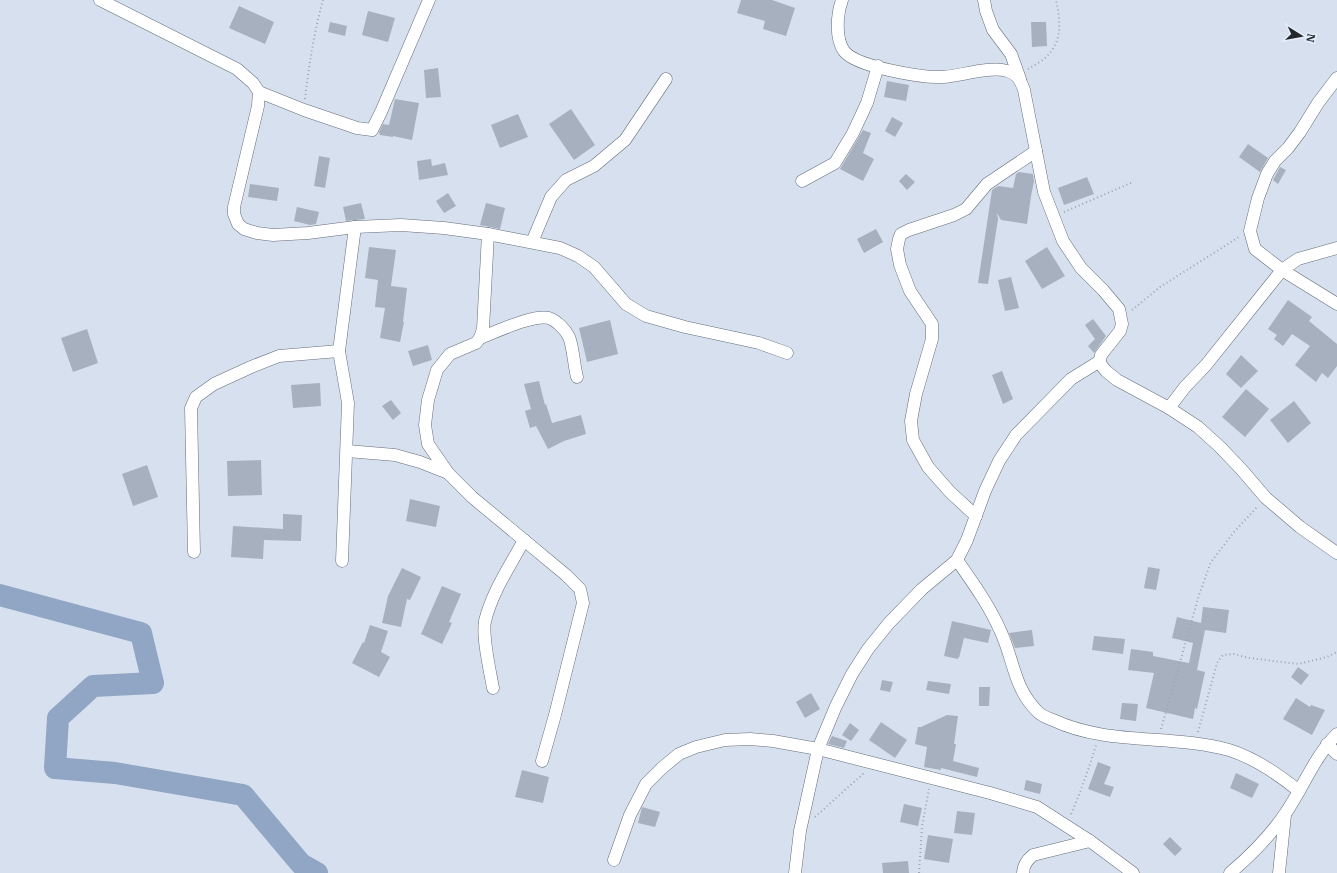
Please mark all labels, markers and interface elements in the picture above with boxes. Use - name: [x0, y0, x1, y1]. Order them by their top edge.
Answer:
- north arrow: [1281, 16, 1321, 56]
- text: N: [1303, 32, 1319, 44]

